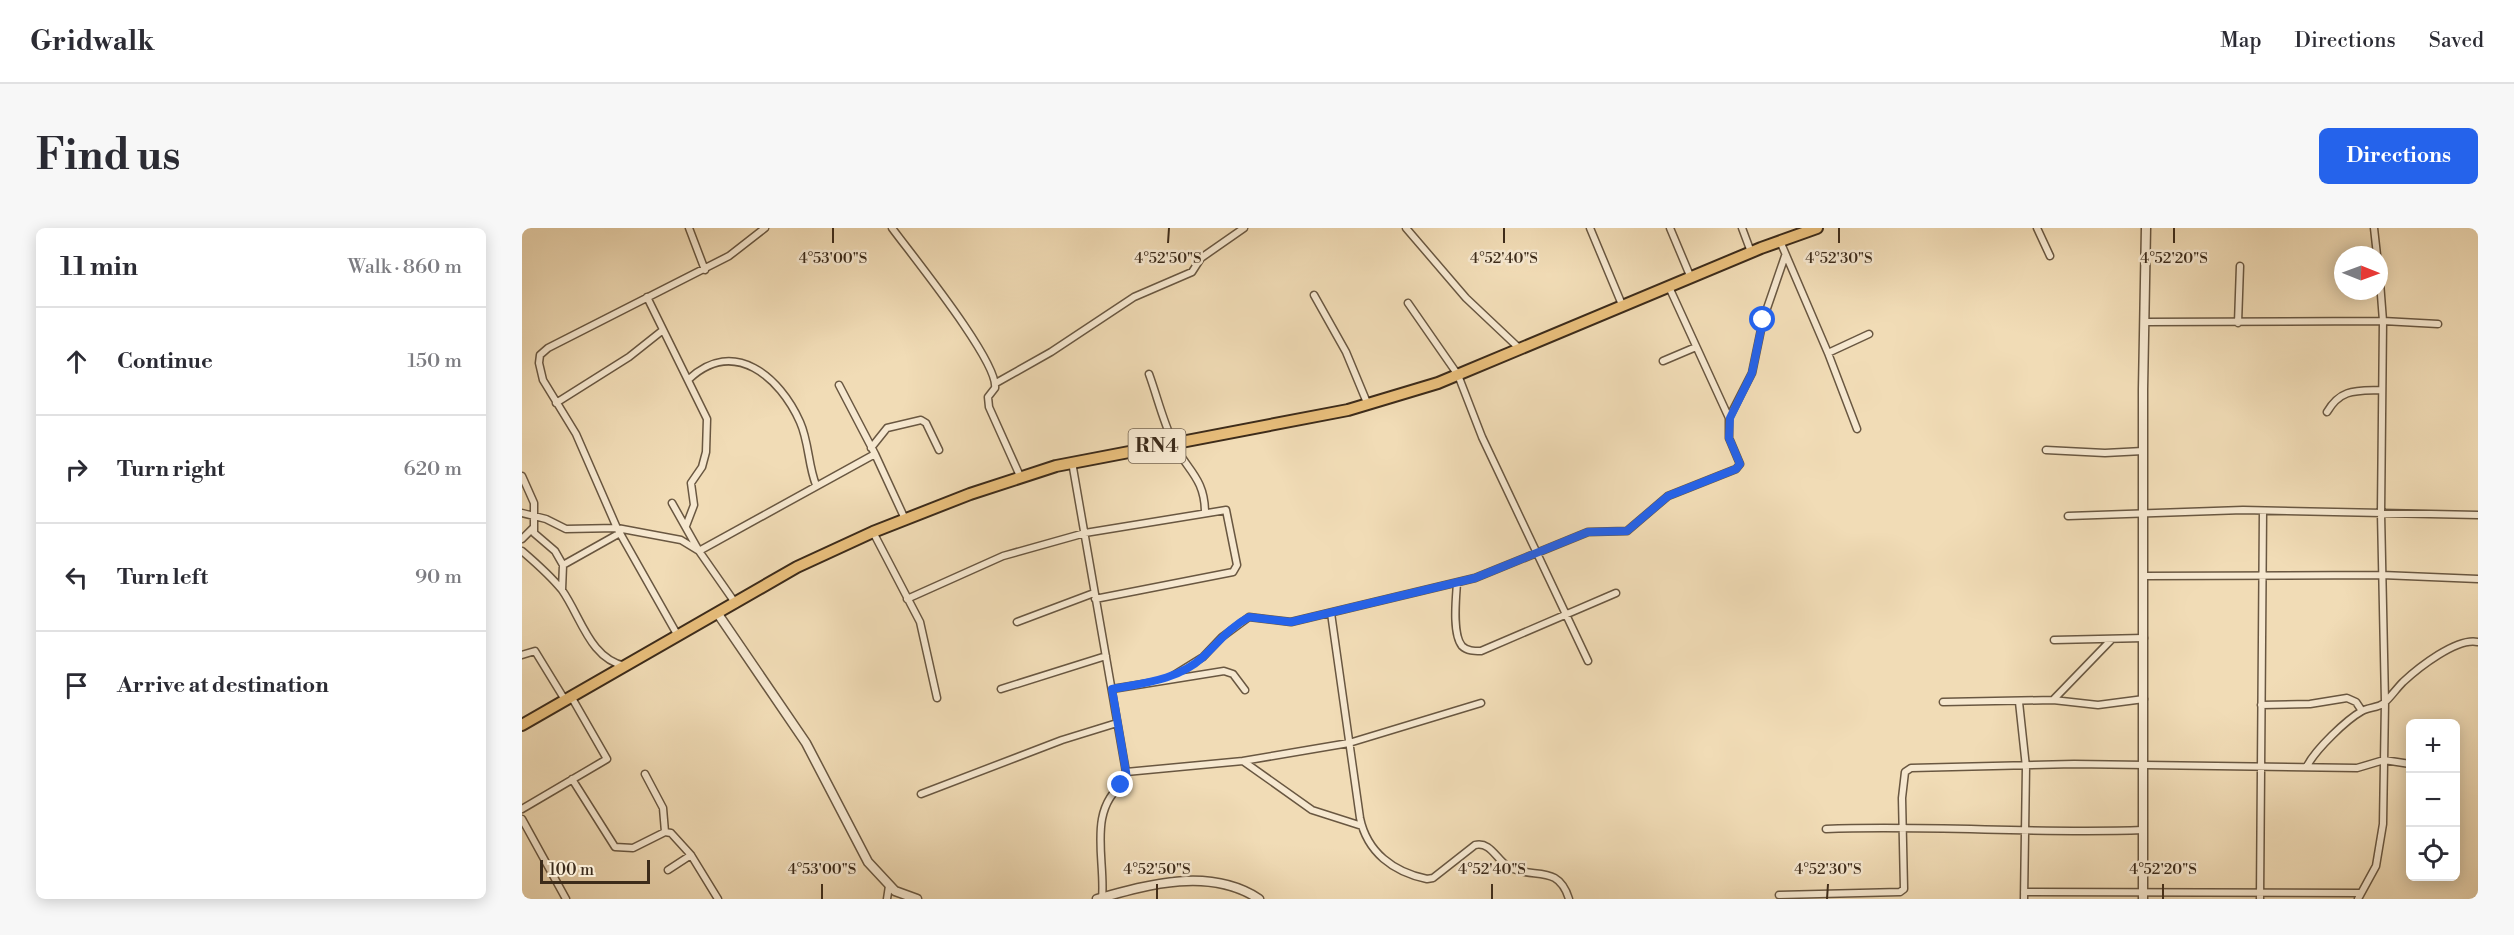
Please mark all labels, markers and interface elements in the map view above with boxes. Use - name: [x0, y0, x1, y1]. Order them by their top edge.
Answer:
- text: Gridwalk: [30, 24, 154, 59]
- text: Map: [2220, 28, 2262, 54]
- text: Directions: [2295, 28, 2396, 54]
- text: Saved: [2429, 28, 2484, 54]
- button: Directions: [2319, 128, 2478, 184]
- text: Find us: [36, 130, 180, 183]
- north arrow: [2334, 246, 2388, 300]
- text: 4°53'00"S: [799, 249, 867, 268]
- text: 4°52'50"S: [1134, 249, 1202, 268]
- text: 4°52'40"S: [1470, 249, 1538, 268]
- text: 4°52'30"S: [1805, 249, 1873, 268]
- text: 4°52'20"S: [2140, 249, 2208, 268]
- text: 11 min: [60, 251, 138, 283]
- text: Walk · 860 m: [348, 255, 462, 280]
- route start: [1749, 306, 1775, 332]
- icon: ahead: [60, 345, 93, 378]
- text: Continue: [117, 348, 213, 375]
- text: 150 m: [407, 349, 462, 374]
- road number: RN4: [1128, 429, 1186, 463]
- icon: right: [60, 453, 93, 486]
- text: Turn right: [117, 456, 225, 483]
- text: 620 m: [404, 457, 462, 482]
- icon: left: [60, 561, 93, 594]
- text: Turn left: [117, 564, 208, 591]
- text: 90 m: [415, 565, 462, 590]
- icon: arrive: [60, 669, 93, 702]
- text: Arrive at destination: [117, 672, 329, 699]
- map controls: [2406, 719, 2460, 881]
- button: +: [2406, 719, 2460, 773]
- route end: [1107, 771, 1133, 797]
- button: −: [2406, 773, 2460, 827]
- button: locate: [2406, 827, 2460, 881]
- scale bar: [540, 857, 650, 884]
- text: 100 m: [549, 860, 594, 880]
- text: 4°53'00"S: [788, 860, 856, 879]
- text: 4°52'50"S: [1123, 860, 1191, 879]
- text: 4°52'40"S: [1458, 860, 1526, 879]
- text: 4°52'30"S: [1794, 860, 1862, 879]
- text: 4°52'20"S: [2129, 860, 2197, 879]

